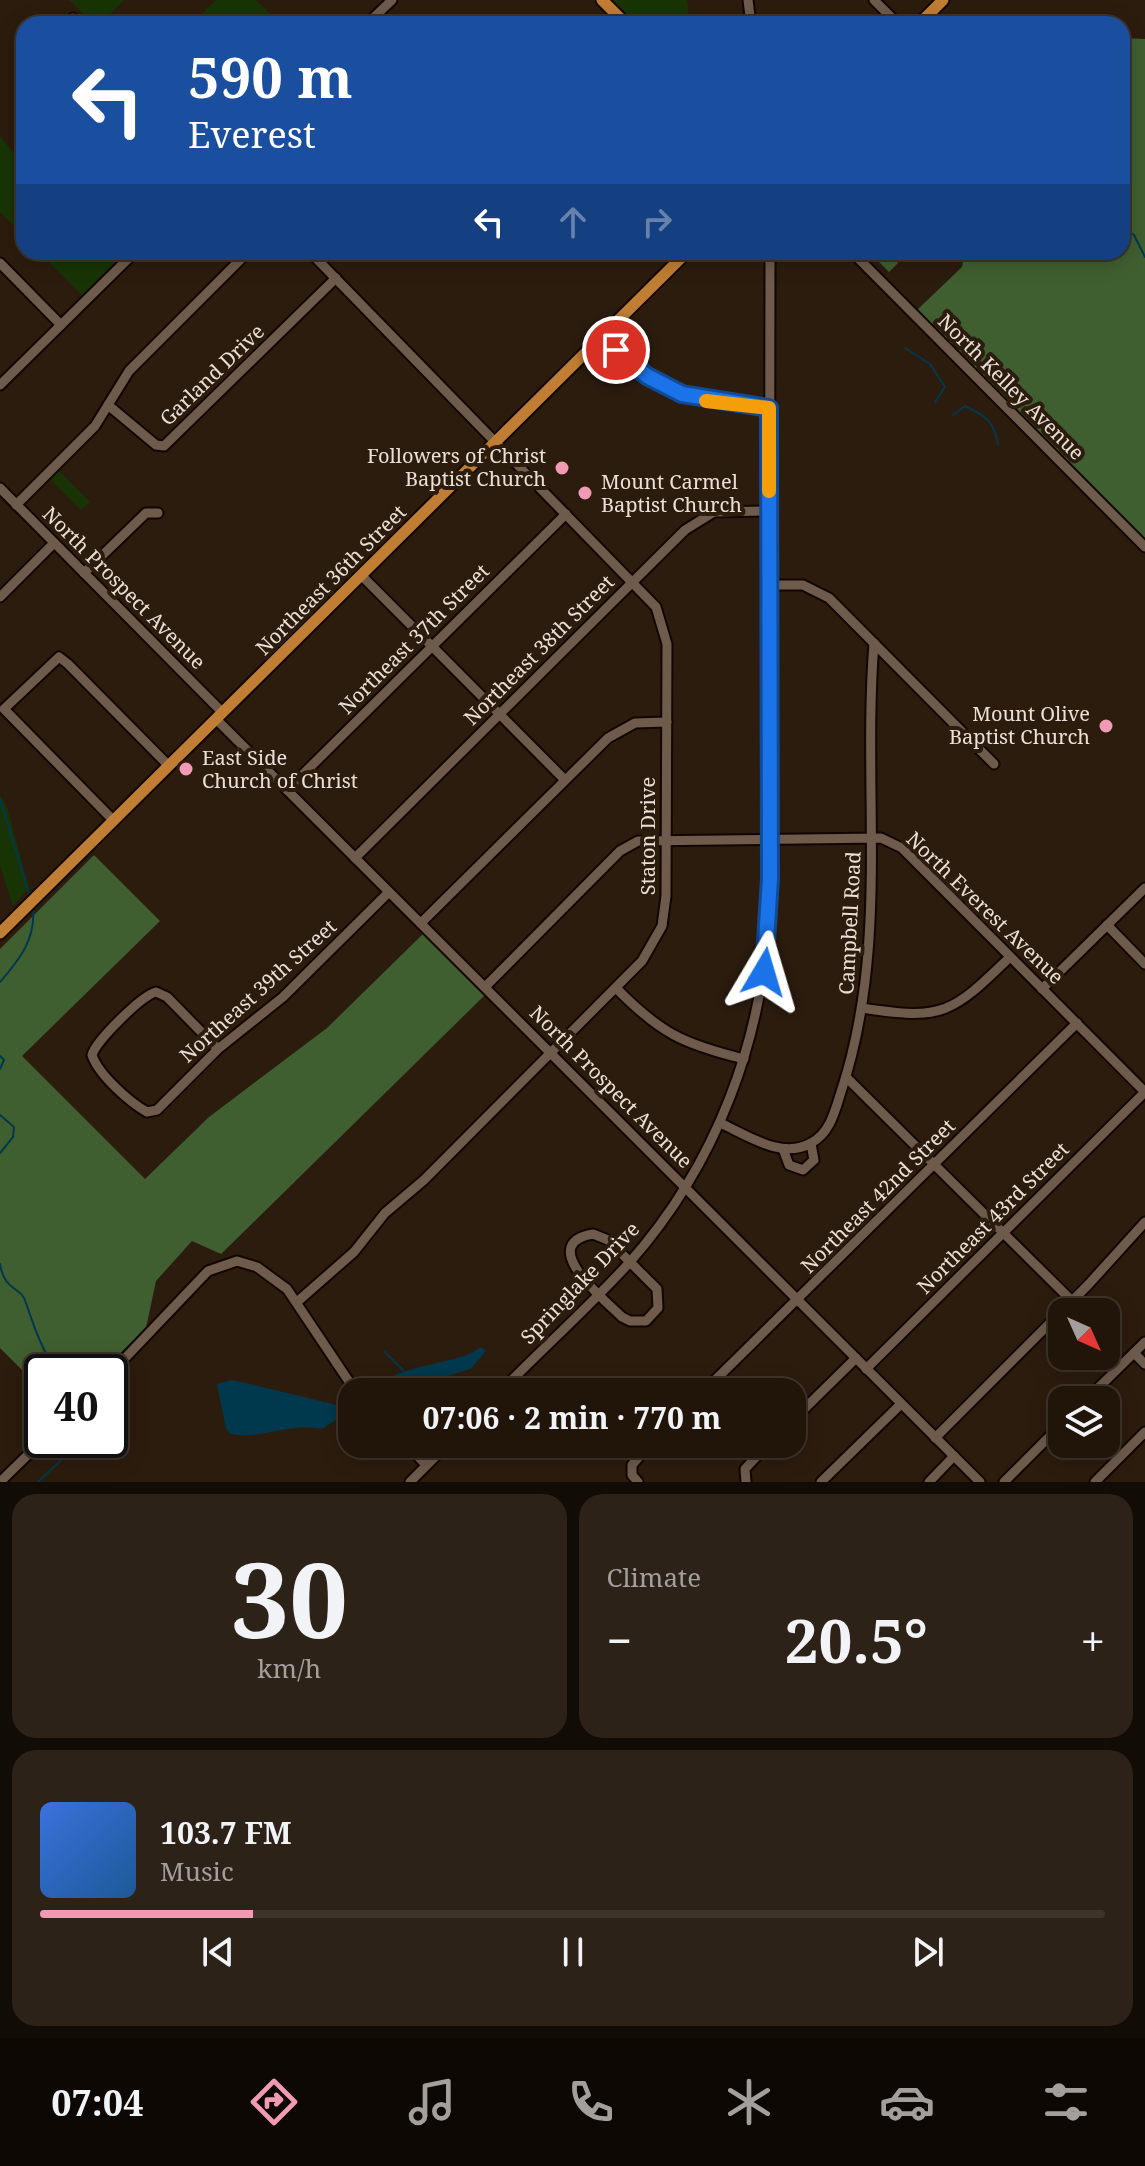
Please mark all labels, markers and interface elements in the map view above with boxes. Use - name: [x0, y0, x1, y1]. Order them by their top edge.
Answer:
- text: 590 m: [188, 38, 353, 114]
- icon: left: [56, 48, 160, 152]
- text: Everest: [188, 110, 316, 159]
- icon: left: [467, 200, 511, 244]
- icon: ahead: [551, 200, 595, 244]
- icon: right: [635, 200, 679, 244]
- street label: North Kelley Avenue: [932, 308, 1090, 466]
- pin: [582, 316, 650, 384]
- street label: Garland Drive: [154, 318, 270, 431]
- icon: arrive: [594, 328, 638, 372]
- place label: Followers of Christ Baptist Church: [367, 442, 546, 492]
- marker: Followers of Christ Baptist Church: [553, 459, 571, 477]
- place label: Mount Carmel Baptist Church: [601, 468, 742, 518]
- marker: Mount Carmel Baptist Church: [576, 484, 594, 502]
- street label: Northeast 36th Street: [250, 499, 412, 661]
- street label: North Prospect Avenue: [37, 500, 212, 675]
- street label: Northeast 37th Street: [333, 558, 495, 720]
- street label: Northeast 38th Street: [458, 569, 620, 731]
- place label: Mount Olive Baptist Church: [949, 700, 1090, 750]
- marker: Mount Olive Baptist Church: [1097, 717, 1115, 735]
- place label: East Side Church of Christ: [202, 744, 358, 794]
- marker: East Side Church of Christ: [177, 760, 195, 778]
- street label: Staton Drive: [634, 777, 661, 895]
- street label: North Everest Avenue: [901, 825, 1070, 990]
- street label: Campbell Road: [832, 851, 867, 995]
- street label: Northeast 39th Street: [173, 913, 342, 1068]
- position arrow: [722, 930, 806, 1014]
- street label: North Prospect Avenue: [524, 999, 699, 1174]
- street label: Northeast 42nd Street: [795, 1113, 961, 1279]
- street label: Northeast 43rd Street: [911, 1136, 1074, 1299]
- street label: Springlake Drive: [514, 1216, 645, 1350]
- north arrow: [1048, 1298, 1120, 1370]
- map controls: [1048, 1298, 1120, 1458]
- speed limit sign: 40: [24, 1354, 128, 1458]
- button: layers: [1048, 1386, 1120, 1458]
- text: 07:06 · 2 min · 770 m: [423, 1397, 721, 1438]
- text: 30: [230, 1527, 348, 1668]
- text: Climate: [607, 1559, 701, 1595]
- text: 20.5°: [785, 1599, 928, 1681]
- text: −: [607, 1610, 632, 1670]
- text: +: [1080, 1610, 1105, 1670]
- text: km/h: [257, 1650, 321, 1686]
- text: 103.7 FM: [160, 1812, 292, 1853]
- text: Music: [160, 1853, 234, 1889]
- icon: previous: [196, 1930, 240, 1974]
- icon: pause: [551, 1930, 595, 1974]
- icon: next: [906, 1930, 950, 1974]
- icon: directions: [246, 2074, 302, 2130]
- icon: music: [404, 2074, 460, 2130]
- icon: phone: [563, 2074, 619, 2130]
- icon: climate: [721, 2074, 777, 2130]
- icon: car: [879, 2074, 935, 2130]
- icon: filters: [1038, 2074, 1094, 2130]
- text: 07:04: [51, 2078, 144, 2127]

